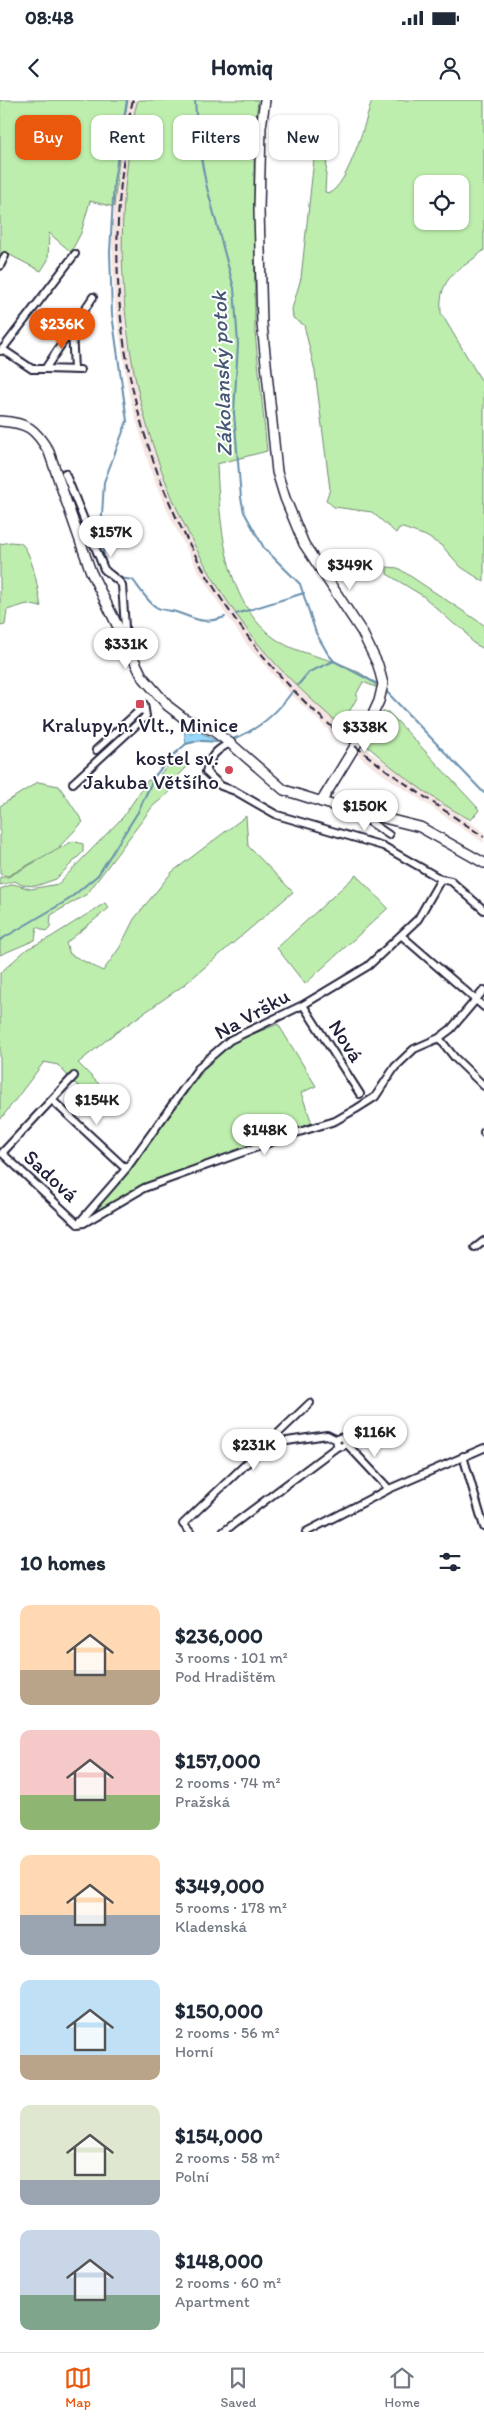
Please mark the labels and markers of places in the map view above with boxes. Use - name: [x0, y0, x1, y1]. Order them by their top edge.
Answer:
- pin: $236K: [27, 308, 97, 350]
- pin: $157K: [76, 516, 146, 558]
- pin: $349K: [315, 548, 385, 591]
- pin: $331K: [91, 628, 161, 670]
- marker: Kralupy n. Vlt., Minice: [134, 698, 146, 710]
- pin: $338K: [330, 710, 400, 753]
- place label: Kralupy n. Vlt., Minice: [42, 712, 238, 737]
- place label: kostel sv. Jakuba Většího: [83, 745, 219, 794]
- marker: kostel sv. Jakuba Většího: [223, 764, 235, 776]
- pin: $150K: [330, 790, 400, 832]
- pin: $154K: [62, 1084, 132, 1126]
- pin: $148K: [230, 1114, 300, 1156]
- pin: $116K: [340, 1416, 410, 1458]
- pin: $231K: [219, 1428, 289, 1471]

